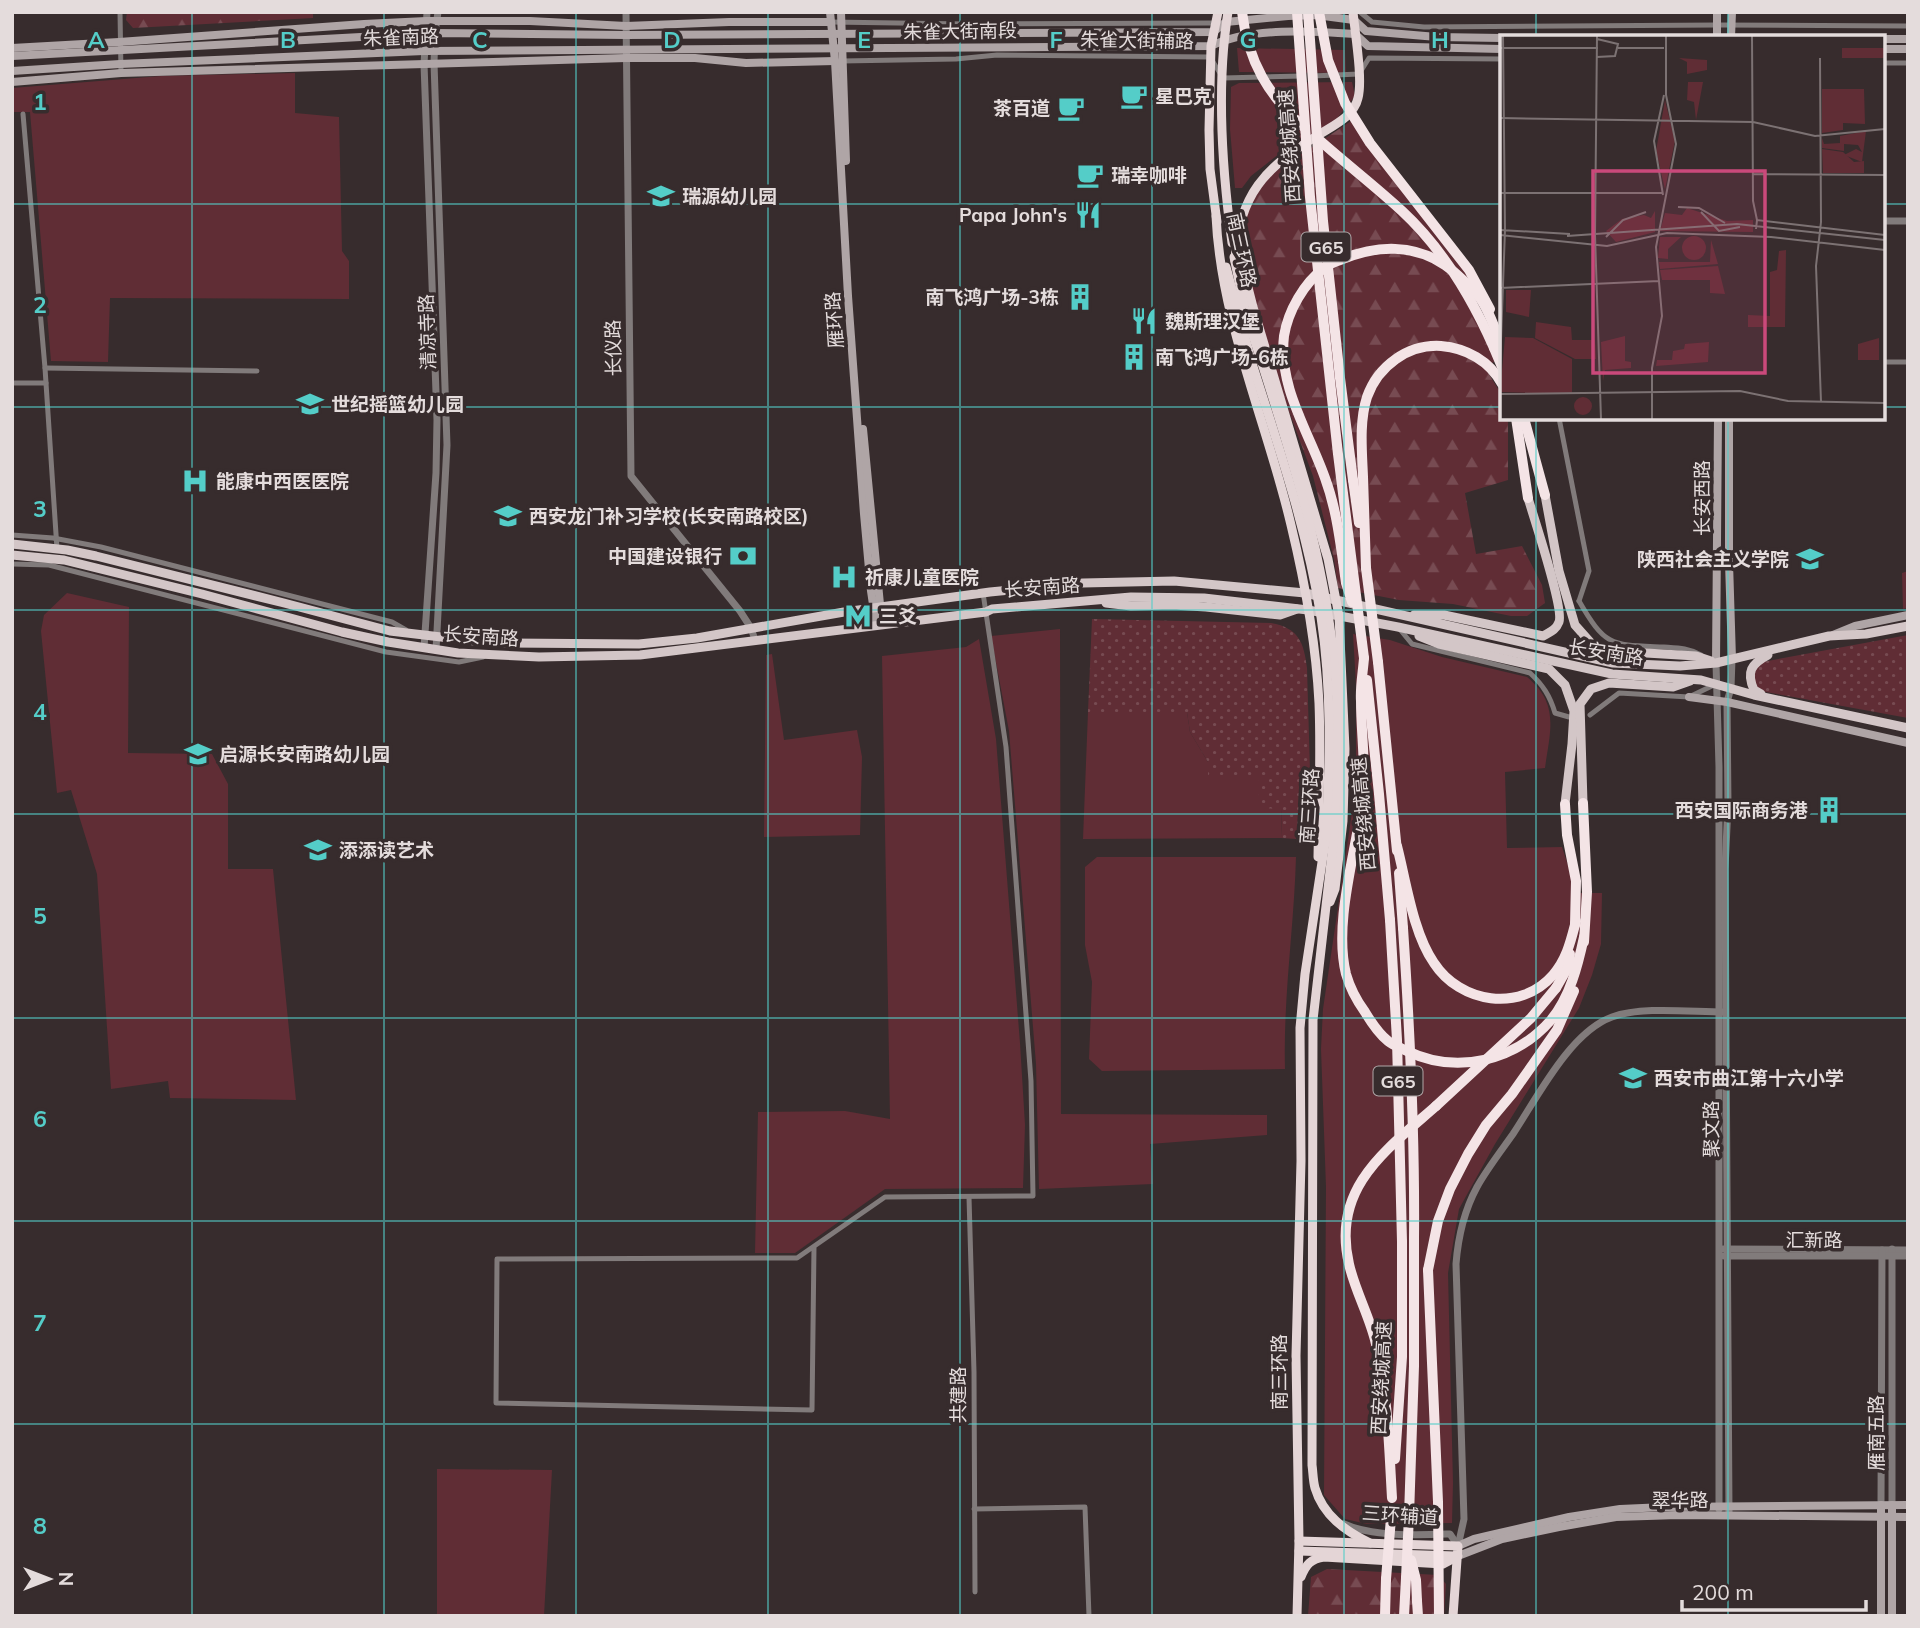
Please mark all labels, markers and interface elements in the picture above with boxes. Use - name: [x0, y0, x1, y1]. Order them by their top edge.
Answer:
- street label: 朱雀大街南段: [903, 18, 1017, 44]
- street label: 朱雀南路: [363, 24, 439, 50]
- text: A: [87, 25, 105, 54]
- text: B: [280, 25, 296, 54]
- text: C: [472, 25, 488, 54]
- text: D: [663, 25, 681, 54]
- text: E: [857, 25, 871, 54]
- text: F: [1049, 25, 1063, 54]
- text: G: [1239, 25, 1257, 54]
- text: H: [1431, 25, 1449, 54]
- street label: 朱雀大街辅路: [1080, 27, 1194, 53]
- inset map: [1500, 35, 1885, 420]
- cafe icon: 星巴克: [1119, 81, 1149, 111]
- place label: 星巴克: [1155, 84, 1212, 108]
- text: 1: [33, 87, 47, 116]
- street label: 西安绕城高速: [1273, 88, 1305, 204]
- cafe icon: 茶百道: [1056, 93, 1086, 123]
- place label: 茶百道: [993, 96, 1050, 120]
- cafe icon: 瑞幸咖啡: [1075, 160, 1105, 190]
- place label: 瑞幸咖啡: [1111, 163, 1187, 187]
- school or university icon: 瑞源幼儿园: [646, 181, 676, 211]
- place label: 瑞源幼儿园: [682, 184, 777, 208]
- restaurant icon: Papa John's: [1073, 200, 1103, 230]
- place label: Papa John's: [959, 203, 1067, 227]
- street label: 南三环路: [1222, 210, 1262, 290]
- road number: G65: [1302, 232, 1350, 262]
- building icon: 南飞鸿广场-3栋: [1065, 282, 1095, 312]
- place label: 南飞鸿广场-3栋: [925, 285, 1059, 309]
- text: 2: [33, 290, 47, 319]
- street label: 雁环路: [820, 291, 848, 349]
- street label: 清凉寺路: [414, 294, 440, 370]
- restaurant icon: 魏斯理汉堡: [1129, 306, 1159, 336]
- place label: 魏斯理汉堡: [1165, 309, 1260, 333]
- street label: 长仪路: [601, 319, 625, 377]
- building icon: 南飞鸿广场-6栋: [1119, 342, 1149, 372]
- place label: 南飞鸿广场-6栋: [1155, 345, 1289, 369]
- school or university icon: 世纪摇篮幼儿园: [295, 389, 325, 419]
- place label: 世纪摇篮幼儿园: [331, 392, 464, 416]
- street label: 长安西路: [1690, 460, 1714, 536]
- hospital icon: 能康中西医医院: [180, 466, 210, 496]
- place label: 能康中西医医院: [216, 469, 349, 493]
- text: 3: [33, 494, 47, 523]
- school or university icon: 西安龙门补习学校(长安南路校区): [493, 501, 523, 531]
- place label: 西安龙门补习学校(长安南路校区): [529, 504, 809, 528]
- bank icon: 中国建设银行: [728, 541, 758, 571]
- place label: 中国建设银行: [608, 544, 722, 568]
- school or university icon: 陕西社会主义学院: [1795, 544, 1825, 574]
- place label: 陕西社会主义学院: [1637, 547, 1789, 571]
- hospital icon: 祈康儿童医院: [829, 562, 859, 592]
- place label: 祈康儿童医院: [865, 565, 979, 589]
- street label: 长安南路: [1003, 572, 1081, 602]
- metro station icon: 三爻: [843, 601, 873, 631]
- place label: 三爻: [879, 604, 917, 628]
- street label: 长安南路: [442, 621, 520, 651]
- street label: 长安南路: [1567, 634, 1645, 670]
- text: 4: [33, 697, 47, 726]
- school or university icon: 启源长安南路幼儿园: [183, 739, 213, 769]
- place label: 启源长安南路幼儿园: [219, 742, 390, 766]
- street label: 西安绕城高速: [1346, 756, 1380, 872]
- street label: 南三环路: [1294, 767, 1324, 845]
- building icon: 西安国际商务港: [1814, 795, 1844, 825]
- place label: 西安国际商务港: [1675, 798, 1808, 822]
- school or university icon: 添添读艺术: [303, 835, 333, 865]
- place label: 添添读艺术: [339, 838, 434, 862]
- text: 5: [33, 901, 47, 930]
- school or university icon: 西安市曲江第十六小学: [1618, 1063, 1648, 1093]
- road number: G65: [1374, 1066, 1422, 1096]
- place label: 西安市曲江第十六小学: [1654, 1066, 1844, 1090]
- street label: 聚文路: [1699, 1100, 1723, 1158]
- text: 6: [33, 1104, 47, 1133]
- street label: 汇新路: [1785, 1228, 1843, 1252]
- text: 7: [33, 1308, 47, 1337]
- street label: 西安绕城高速: [1366, 1320, 1396, 1436]
- street label: 南三环路: [1267, 1334, 1291, 1410]
- street label: 共建路: [946, 1366, 970, 1424]
- street label: 雁南五路: [1864, 1395, 1888, 1471]
- street label: 翠华路: [1651, 1488, 1709, 1512]
- street label: 三环辅道: [1361, 1500, 1439, 1530]
- text: 8: [33, 1511, 47, 1540]
- north arrow: [14, 1544, 84, 1614]
- scale bar: [1682, 1568, 1866, 1612]
- text: N: [54, 1572, 78, 1586]
- text: 200 m: [1692, 1579, 1754, 1605]

